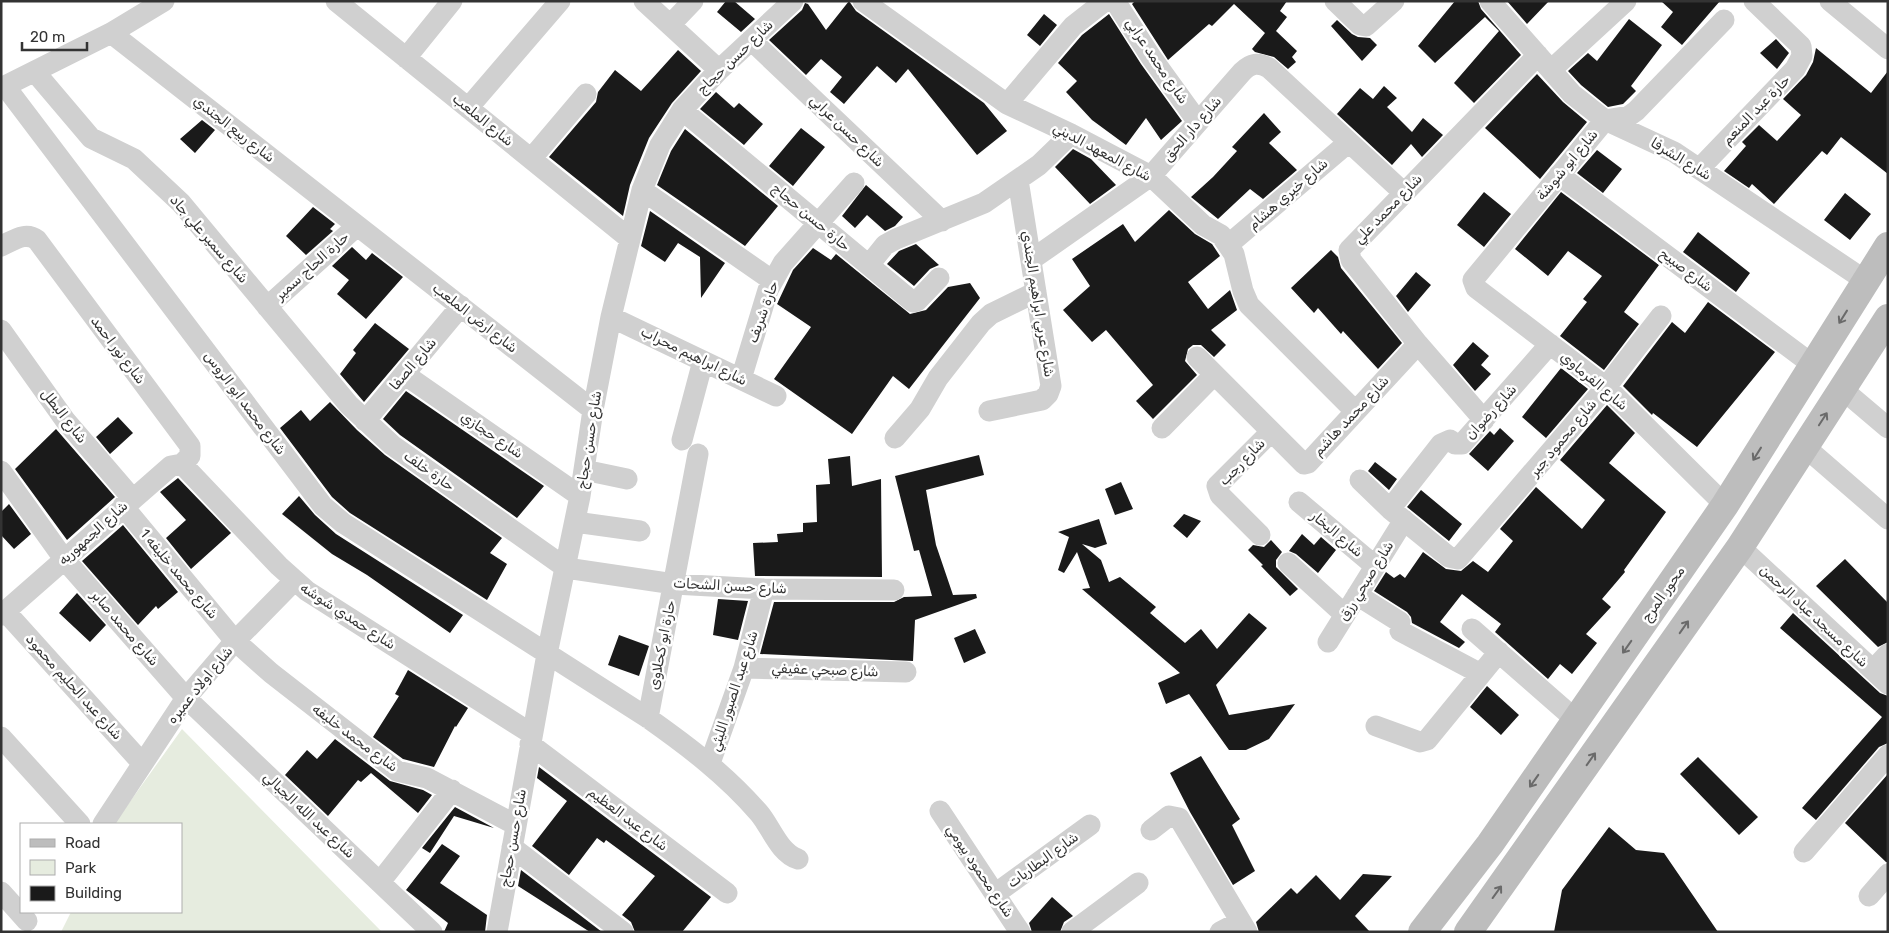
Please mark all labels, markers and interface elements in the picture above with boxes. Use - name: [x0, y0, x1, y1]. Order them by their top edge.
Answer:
- street label: شارع محمد عرابي: [1120, 15, 1192, 108]
- street label: شارع حسن حجاج: [693, 16, 778, 99]
- scale bar: [22, 20, 88, 52]
- text: 20 m: [30, 28, 65, 46]
- street label: حارة عبد المنعم: [1718, 71, 1794, 149]
- street label: شارع الملعب: [448, 90, 517, 151]
- street label: شارع حسن عرابي: [805, 91, 888, 172]
- street label: شارع ربيع الجندي: [189, 92, 278, 168]
- street label: شارع دار الحق: [1159, 93, 1227, 167]
- street label: شارع المعهد الديني: [1049, 119, 1154, 187]
- street label: شارع ابو شوشة: [1532, 126, 1603, 205]
- street label: شارع الشرفا: [1646, 134, 1714, 185]
- street label: شارع خيري هشام: [1245, 155, 1333, 235]
- street label: شارع محمد علي: [1350, 170, 1427, 249]
- street label: حارة حسن حجاج: [767, 179, 854, 256]
- street label: شارع سمير علي جاد: [165, 191, 252, 288]
- street label: حارة الحاج سمير: [271, 228, 354, 306]
- street label: شارع عربي ابراهيم الجندي: [1016, 230, 1058, 379]
- street label: شارع صبيح: [1655, 245, 1716, 297]
- street label: حارة شريف: [744, 278, 782, 345]
- street label: شارع ارض الملعب: [428, 279, 521, 358]
- one-way arrow: [1838, 309, 1848, 323]
- street label: شارع نور احمد: [85, 313, 149, 389]
- street label: شارع ابراهيم محراب: [637, 323, 750, 391]
- street label: شارع الصفا: [386, 334, 441, 395]
- street label: شارع محمد ابو الروس: [199, 348, 290, 459]
- street label: شارع الفرماوي: [1556, 348, 1631, 416]
- street label: شارع محمد هاشم: [1309, 372, 1394, 461]
- street label: شارع رضوان: [1462, 381, 1522, 444]
- street label: شارع البطل: [36, 385, 91, 448]
- street label: شارع حسن حجاج: [573, 390, 607, 491]
- street label: شارع محمود جبر: [1525, 396, 1602, 482]
- street label: شارع حجازي: [457, 408, 526, 464]
- one-way arrow: [1818, 412, 1828, 426]
- street label: شارع رجب: [1215, 435, 1270, 491]
- street label: حارة خلف: [400, 447, 458, 495]
- one-way arrow: [1751, 447, 1761, 461]
- street label: شارع الجمهوريه: [55, 497, 133, 570]
- street label: شارع البخار: [1305, 507, 1367, 562]
- street label: شارع محمد خليفه 1: [135, 525, 222, 624]
- street label: شارع صبحي رزق: [1335, 538, 1399, 625]
- street label: شارع مسجد عباد الرحمن: [1755, 561, 1872, 672]
- street label: محور المرج: [1638, 563, 1690, 626]
- street label: شارع حسن الشحات: [673, 575, 787, 599]
- street label: شارع حمدي شوشه: [296, 579, 399, 655]
- street label: شارع محمد صابر: [85, 586, 163, 671]
- street label: حارة ابو كحلاوى: [645, 599, 679, 691]
- one-way arrow: [1679, 620, 1689, 634]
- street label: شارع عبد الصبور الليثي: [706, 628, 763, 754]
- street label: شارع عبد الحليم محمود: [21, 631, 126, 745]
- one-way arrow: [1622, 640, 1632, 654]
- street label: شارع اولاد عميره: [164, 643, 238, 729]
- street label: شارع صبحي عفيفي: [771, 660, 879, 682]
- street label: شارع محمد خليفه: [308, 700, 401, 777]
- one-way arrow: [1586, 753, 1596, 767]
- street label: شارع عبد الله الجبالي: [258, 768, 358, 863]
- one-way arrow: [1529, 774, 1539, 788]
- street label: شارع عبد العظيم: [583, 783, 671, 856]
- street label: شارع حسن حجاج: [496, 788, 532, 889]
- street label: شارع محمود بيومي: [941, 821, 1017, 922]
- legend: [20, 823, 182, 913]
- street label: شارع البطاريات: [1004, 829, 1083, 893]
- text: Road: [65, 834, 101, 852]
- text: Park: [65, 859, 96, 877]
- text: Building: [65, 884, 122, 902]
- one-way arrow: [1492, 885, 1502, 899]

